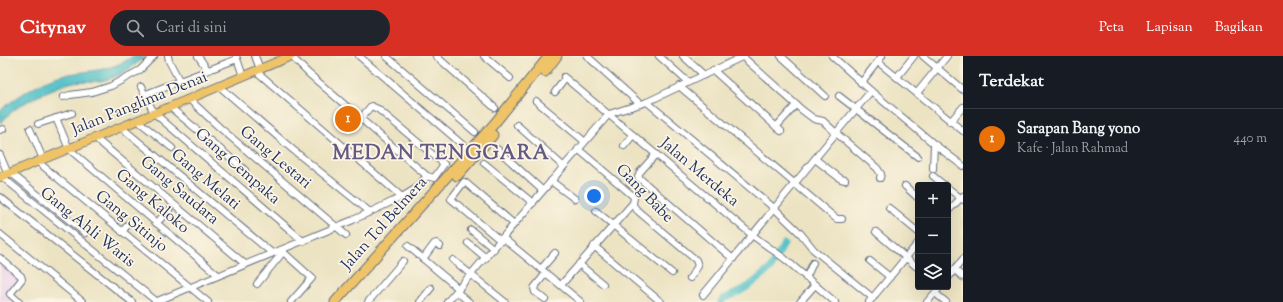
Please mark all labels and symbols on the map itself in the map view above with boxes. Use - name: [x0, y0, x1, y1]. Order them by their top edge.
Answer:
- street label: Jalan Panglima Denai: [68, 66, 212, 142]
- pin: 1: [335, 104, 361, 134]
- street label: Gang Lestari: [234, 121, 316, 195]
- street label: Gang Cempaka: [189, 123, 285, 211]
- street label: Jalan Merdeka: [654, 132, 744, 213]
- district label: MEDAN TENGGARA: [332, 140, 550, 169]
- street label: Gang Melati: [165, 144, 245, 216]
- street label: Gang Saudara: [135, 151, 224, 231]
- street label: Gang Babe: [610, 159, 678, 229]
- street label: Gang Kaloko: [110, 164, 194, 240]
- street label: Jalan Tol Belmera: [336, 172, 434, 277]
- street label: Gang Ahli Waris: [34, 182, 140, 274]
- street label: Gang Sitinjo: [90, 186, 172, 259]
- your location: [584, 186, 604, 206]

